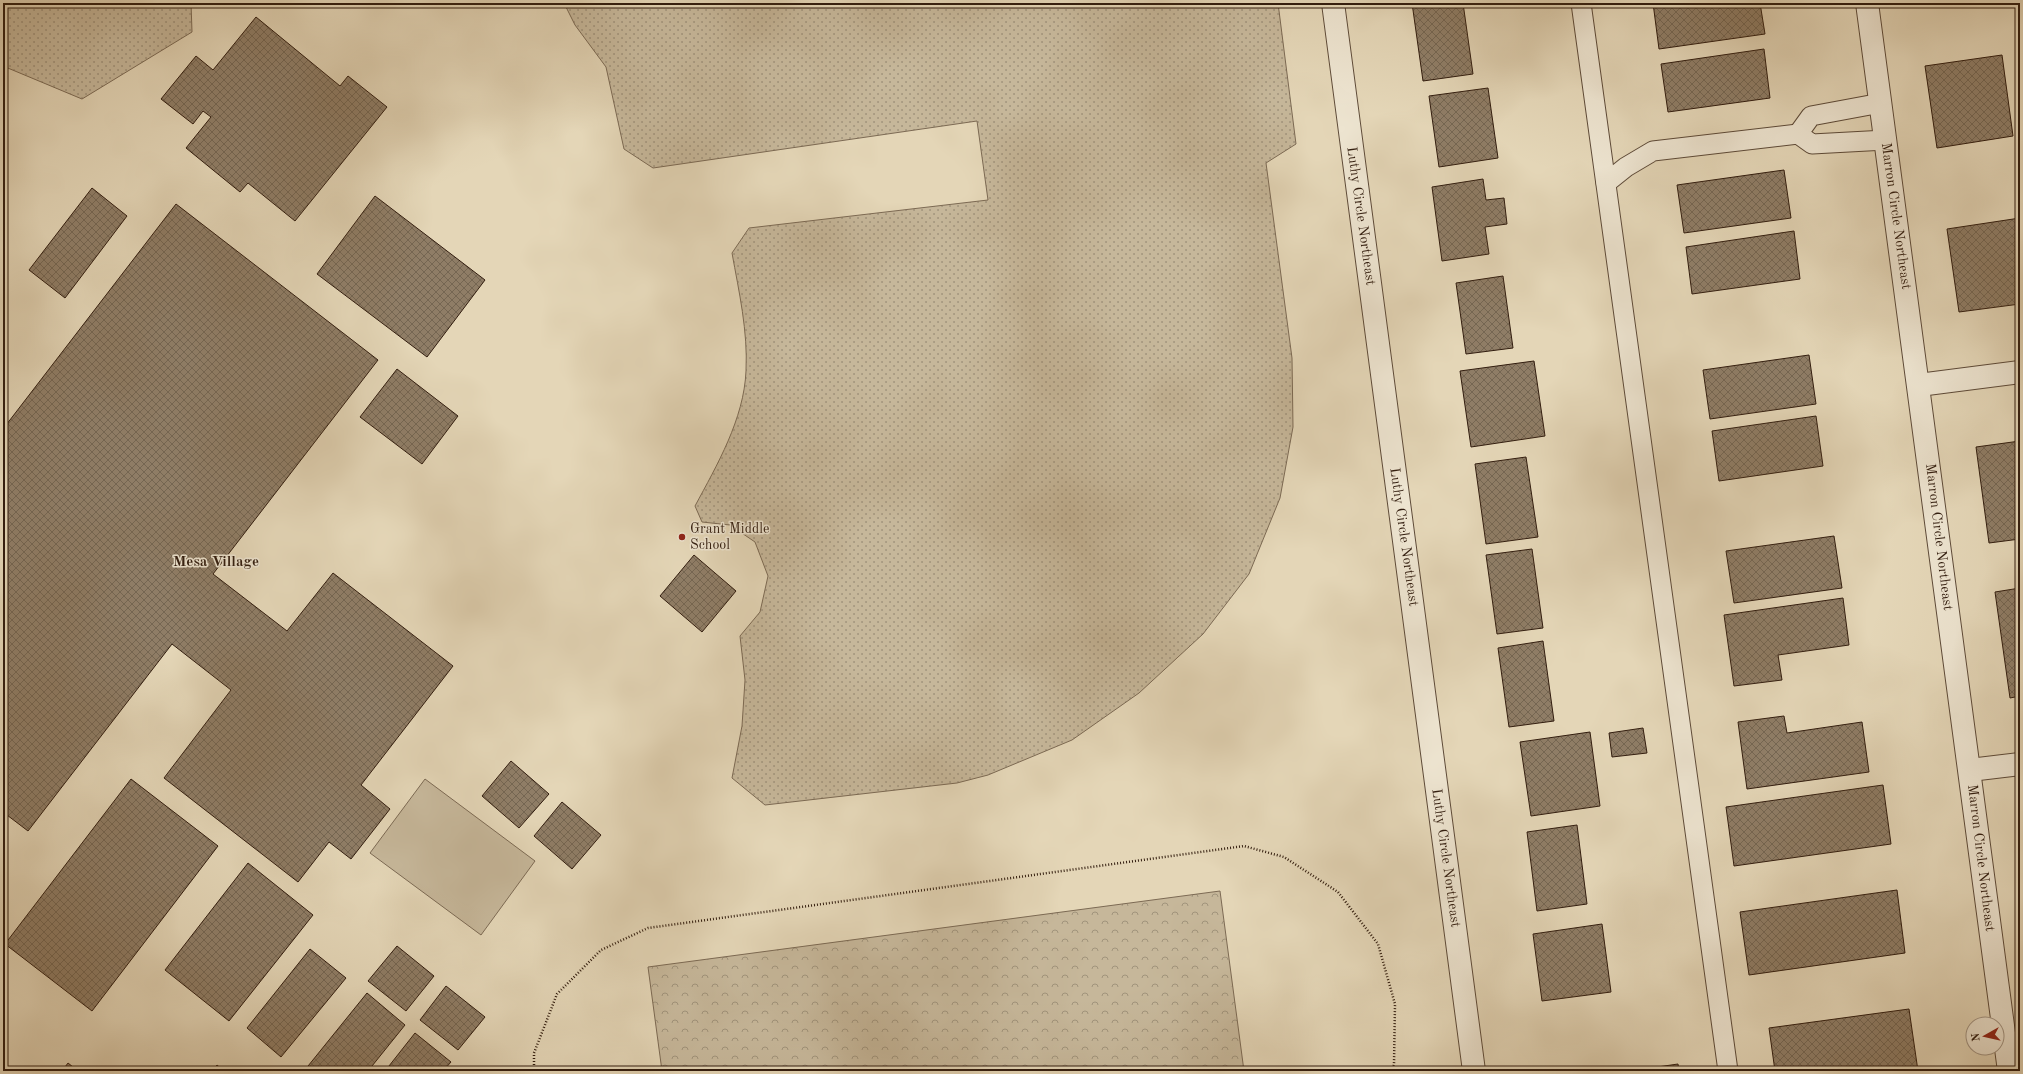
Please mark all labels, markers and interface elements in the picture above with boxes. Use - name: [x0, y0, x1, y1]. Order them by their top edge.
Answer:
- street label: Marron Circle Northeast: [1879, 142, 1913, 290]
- street label: Luthy Circle Northeast: [1344, 146, 1378, 286]
- street label: Marron Circle Northeast: [1923, 463, 1955, 611]
- street label: Luthy Circle Northeast: [1387, 467, 1421, 607]
- place label: Grant Middle School: [690, 522, 769, 552]
- marker: Grant Middle School: [677, 532, 687, 542]
- district label: Mesa Village: [173, 555, 259, 570]
- street label: Marron Circle Northeast: [1965, 784, 1997, 932]
- street label: Luthy Circle Northeast: [1429, 788, 1463, 928]
- north arrow: [1965, 1016, 2005, 1056]
- text: N: [1970, 1032, 1983, 1042]

